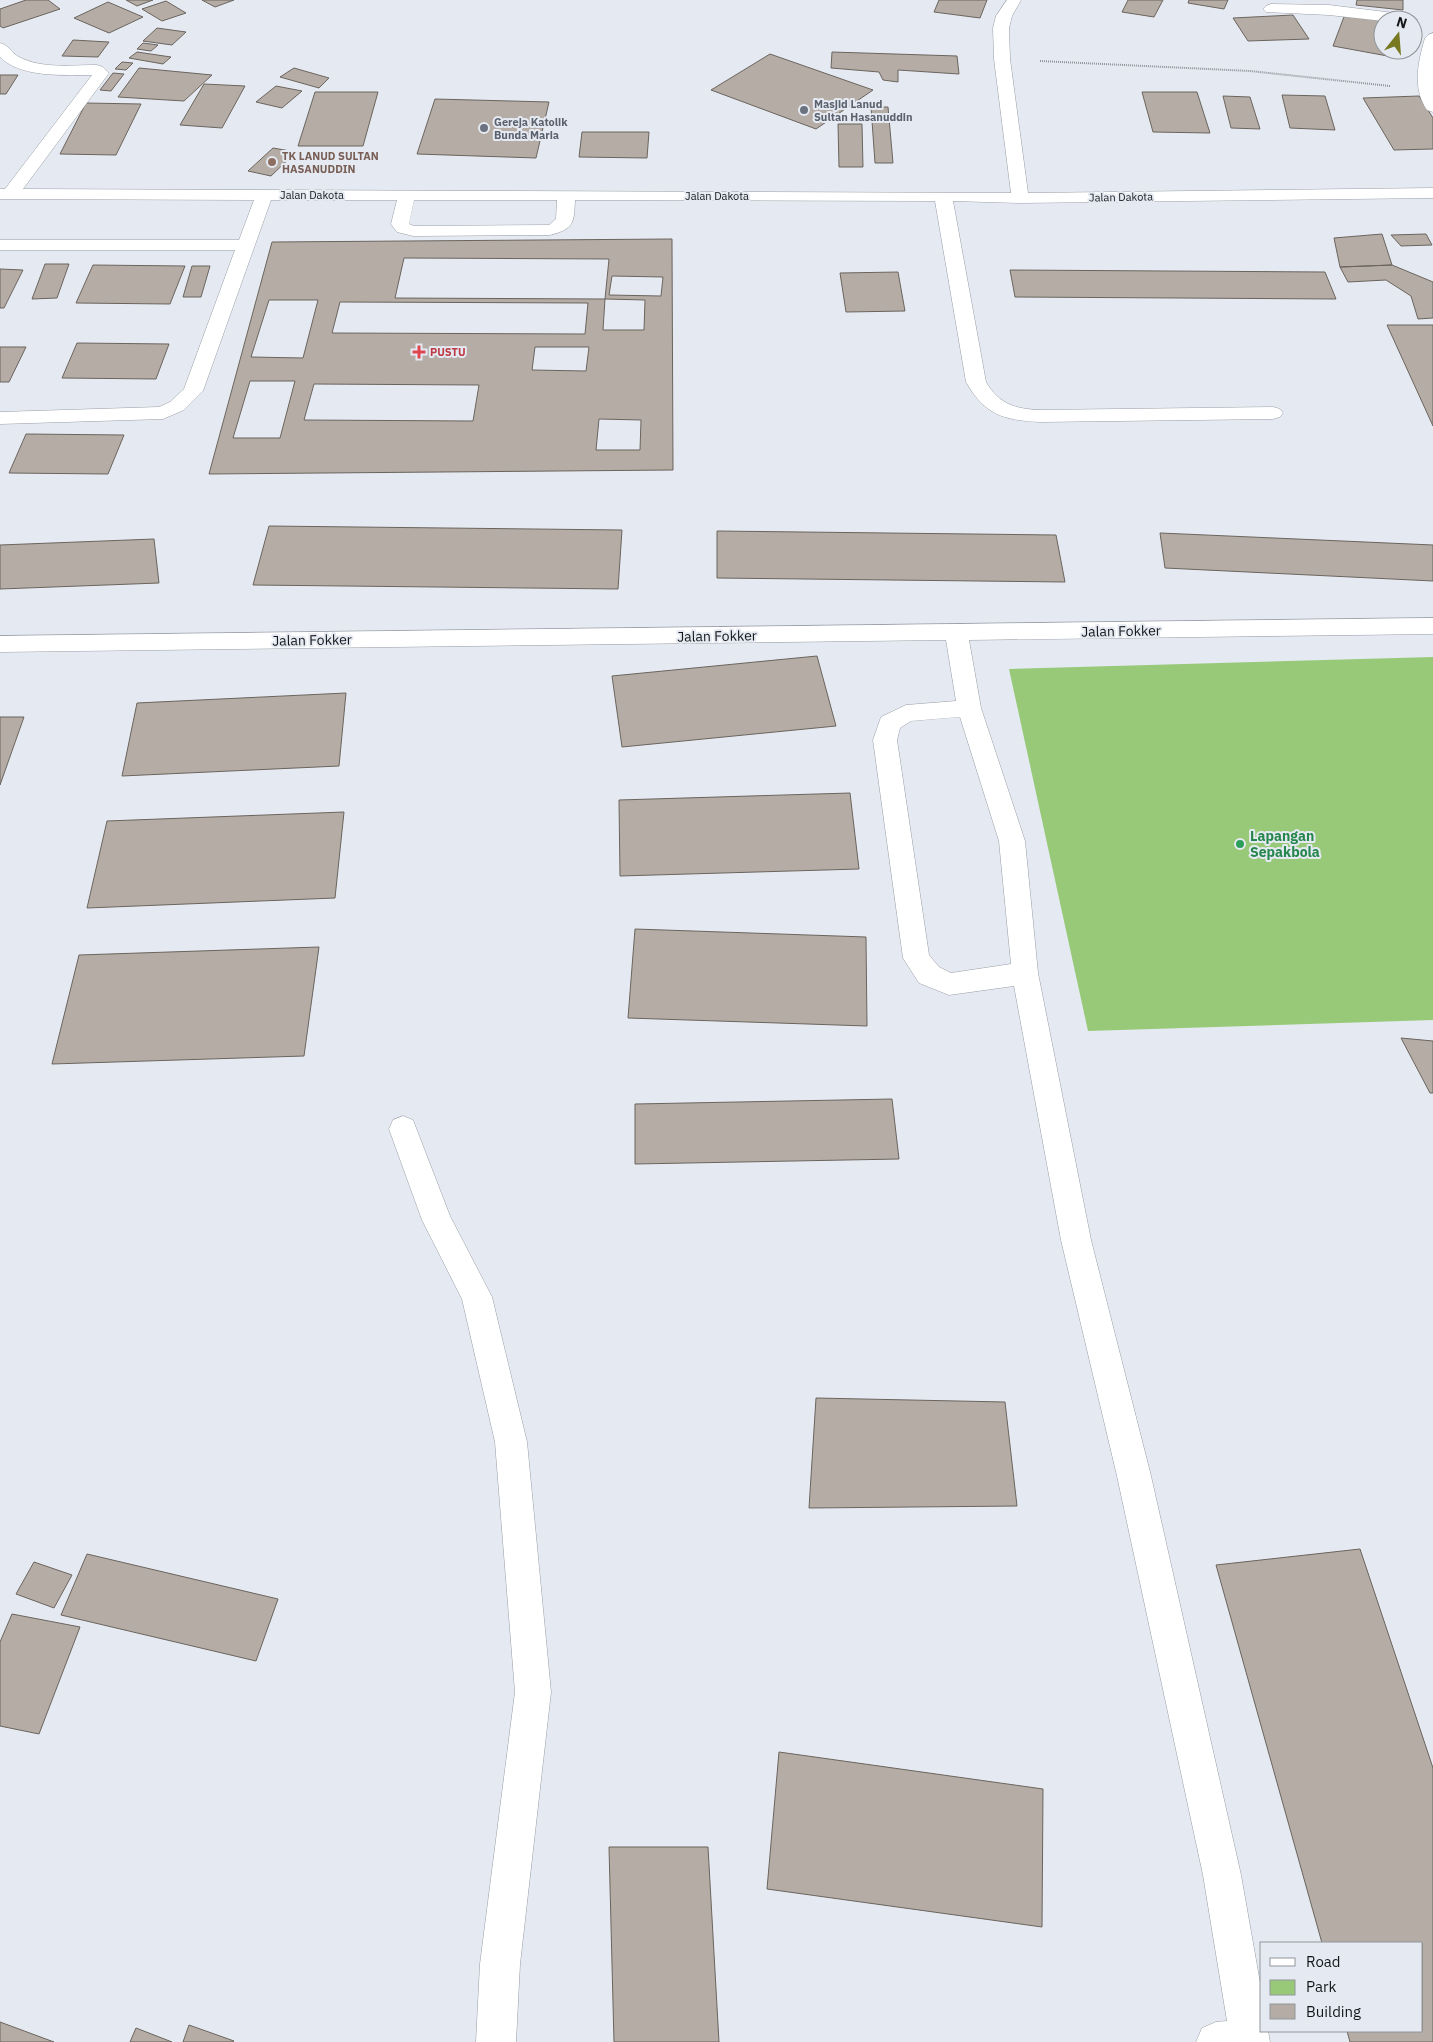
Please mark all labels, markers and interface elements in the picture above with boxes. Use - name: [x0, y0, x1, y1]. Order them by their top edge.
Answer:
- north arrow: [1373, 10, 1423, 60]
- text: N: [1394, 12, 1409, 33]
- place label: Masjid Lanud Sultan Hasanuddin: [814, 97, 913, 124]
- marker: Masjid Lanud Sultan Hasanuddin: [798, 104, 810, 116]
- place label: Gereja Katolik Bunda Maria: [494, 115, 568, 142]
- marker: Gereja Katolik Bunda Maria: [478, 122, 490, 134]
- place label: TK LANUD SULTAN HASANUDDIN: [282, 149, 379, 176]
- marker: TK LANUD SULTAN HASANUDDIN: [266, 156, 278, 168]
- street label: Jalan Dakota: [280, 188, 344, 202]
- street label: Jalan Dakota: [685, 189, 749, 203]
- street label: Jalan Dakota: [1089, 189, 1153, 205]
- marker: PUSTU: [412, 345, 426, 359]
- place label: PUSTU: [430, 345, 466, 359]
- street label: Jalan Fokker: [1081, 621, 1161, 641]
- street label: Jalan Fokker: [677, 626, 757, 646]
- street label: Jalan Fokker: [272, 630, 352, 650]
- place label: Lapangan Sepakbola: [1250, 827, 1320, 861]
- marker: Lapangan Sepakbola: [1234, 838, 1246, 850]
- legend: [1260, 1942, 1423, 2032]
- text: Road: [1306, 1952, 1341, 1971]
- text: Park: [1306, 1977, 1336, 1996]
- text: Building: [1306, 2002, 1361, 2021]

